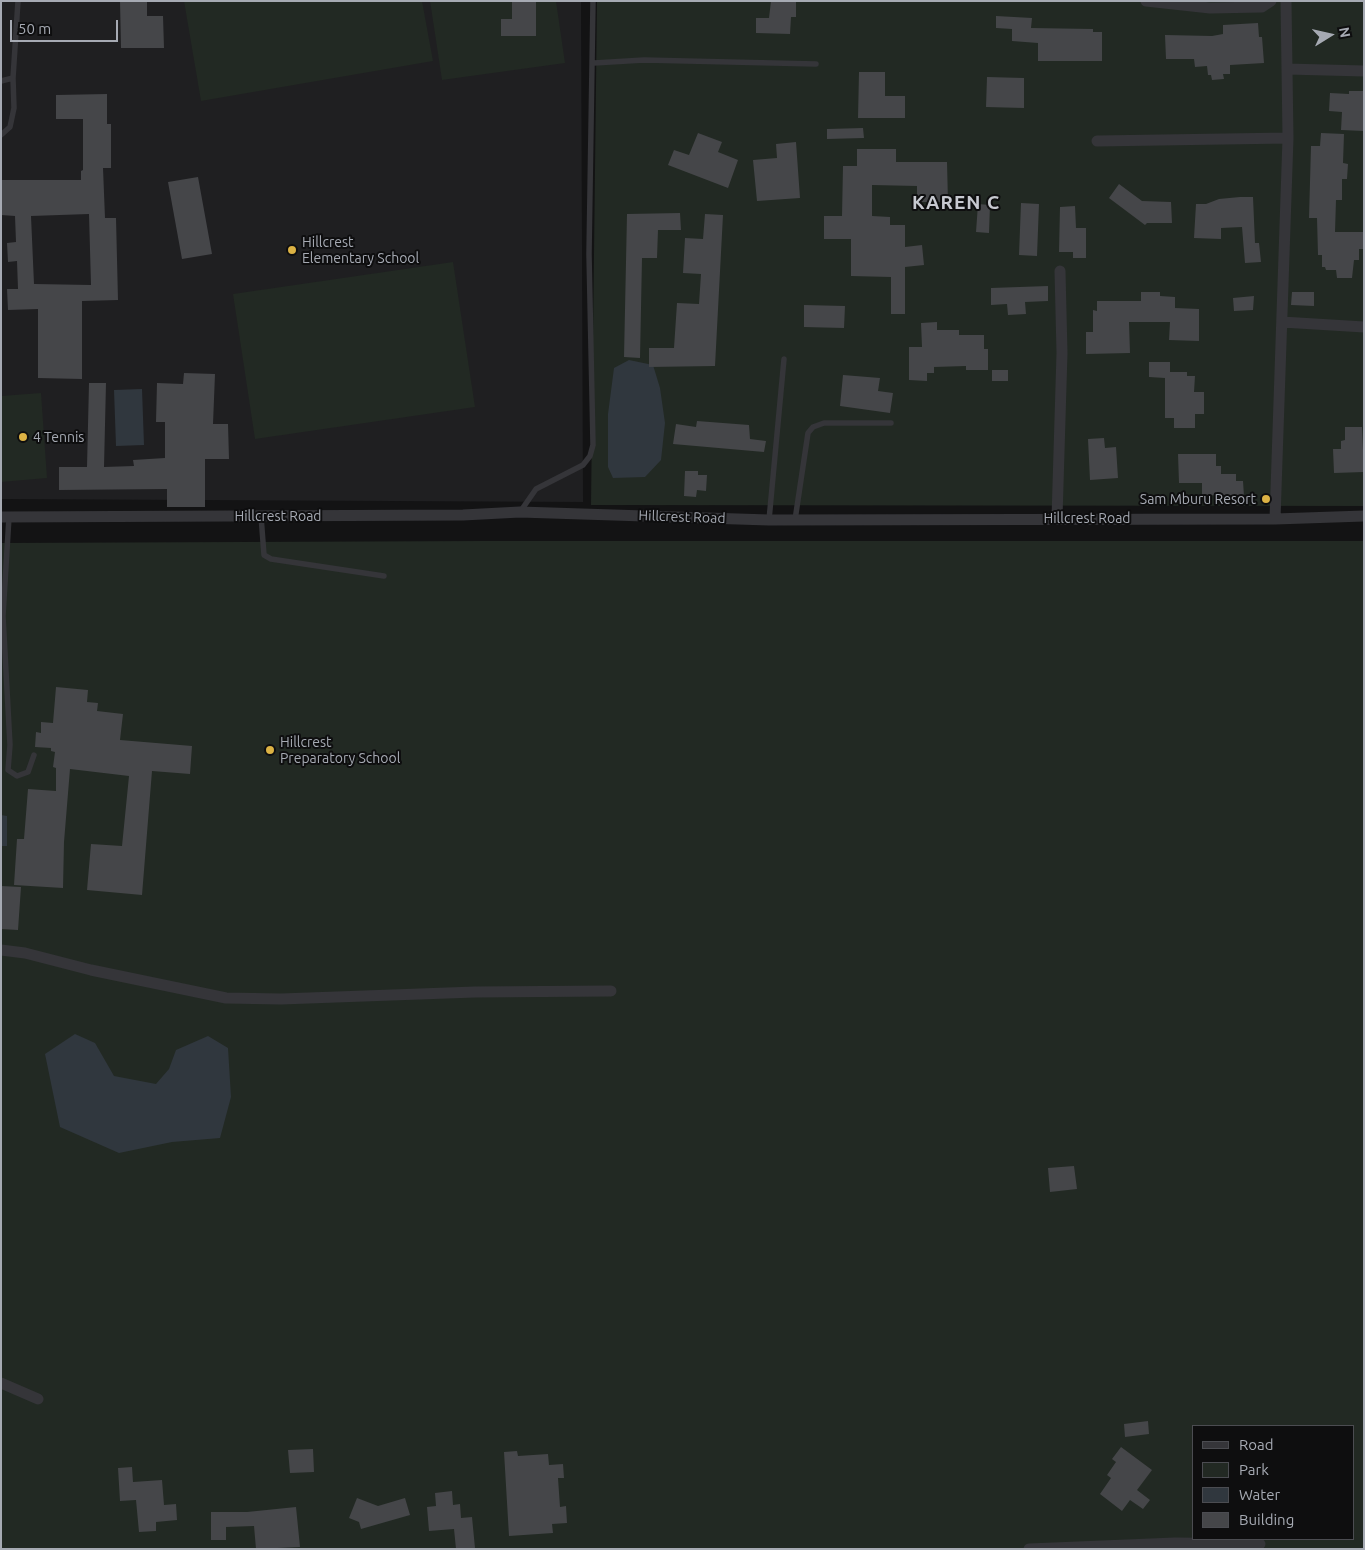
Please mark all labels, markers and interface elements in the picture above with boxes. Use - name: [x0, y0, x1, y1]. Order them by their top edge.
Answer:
- scale bar: [12, 10, 120, 42]
- north arrow: [1305, 10, 1355, 60]
- text: 50 m: [18, 20, 51, 37]
- text: N: [1336, 26, 1354, 39]
- district label: KAREN C: [911, 192, 1001, 214]
- place label: Hillcrest Elementary School: [302, 234, 419, 266]
- marker: Hillcrest Elementary School: [286, 244, 298, 256]
- place label: 4 Tennis: [33, 429, 84, 445]
- marker: 4 Tennis: [17, 431, 29, 443]
- place label: Sam Mburu Resort: [1140, 491, 1256, 507]
- marker: Sam Mburu Resort: [1260, 493, 1272, 505]
- street label: Hillcrest Road: [638, 507, 726, 527]
- street label: Hillcrest Road: [234, 508, 322, 524]
- street label: Hillcrest Road: [1043, 510, 1131, 526]
- place label: Hillcrest Preparatory School: [280, 734, 400, 766]
- marker: Hillcrest Preparatory School: [264, 744, 276, 756]
- legend: [1192, 1425, 1355, 1540]
- text: Road: [1239, 1436, 1274, 1453]
- text: Park: [1239, 1461, 1269, 1478]
- text: Water: [1239, 1486, 1280, 1503]
- text: Building: [1239, 1511, 1294, 1528]

